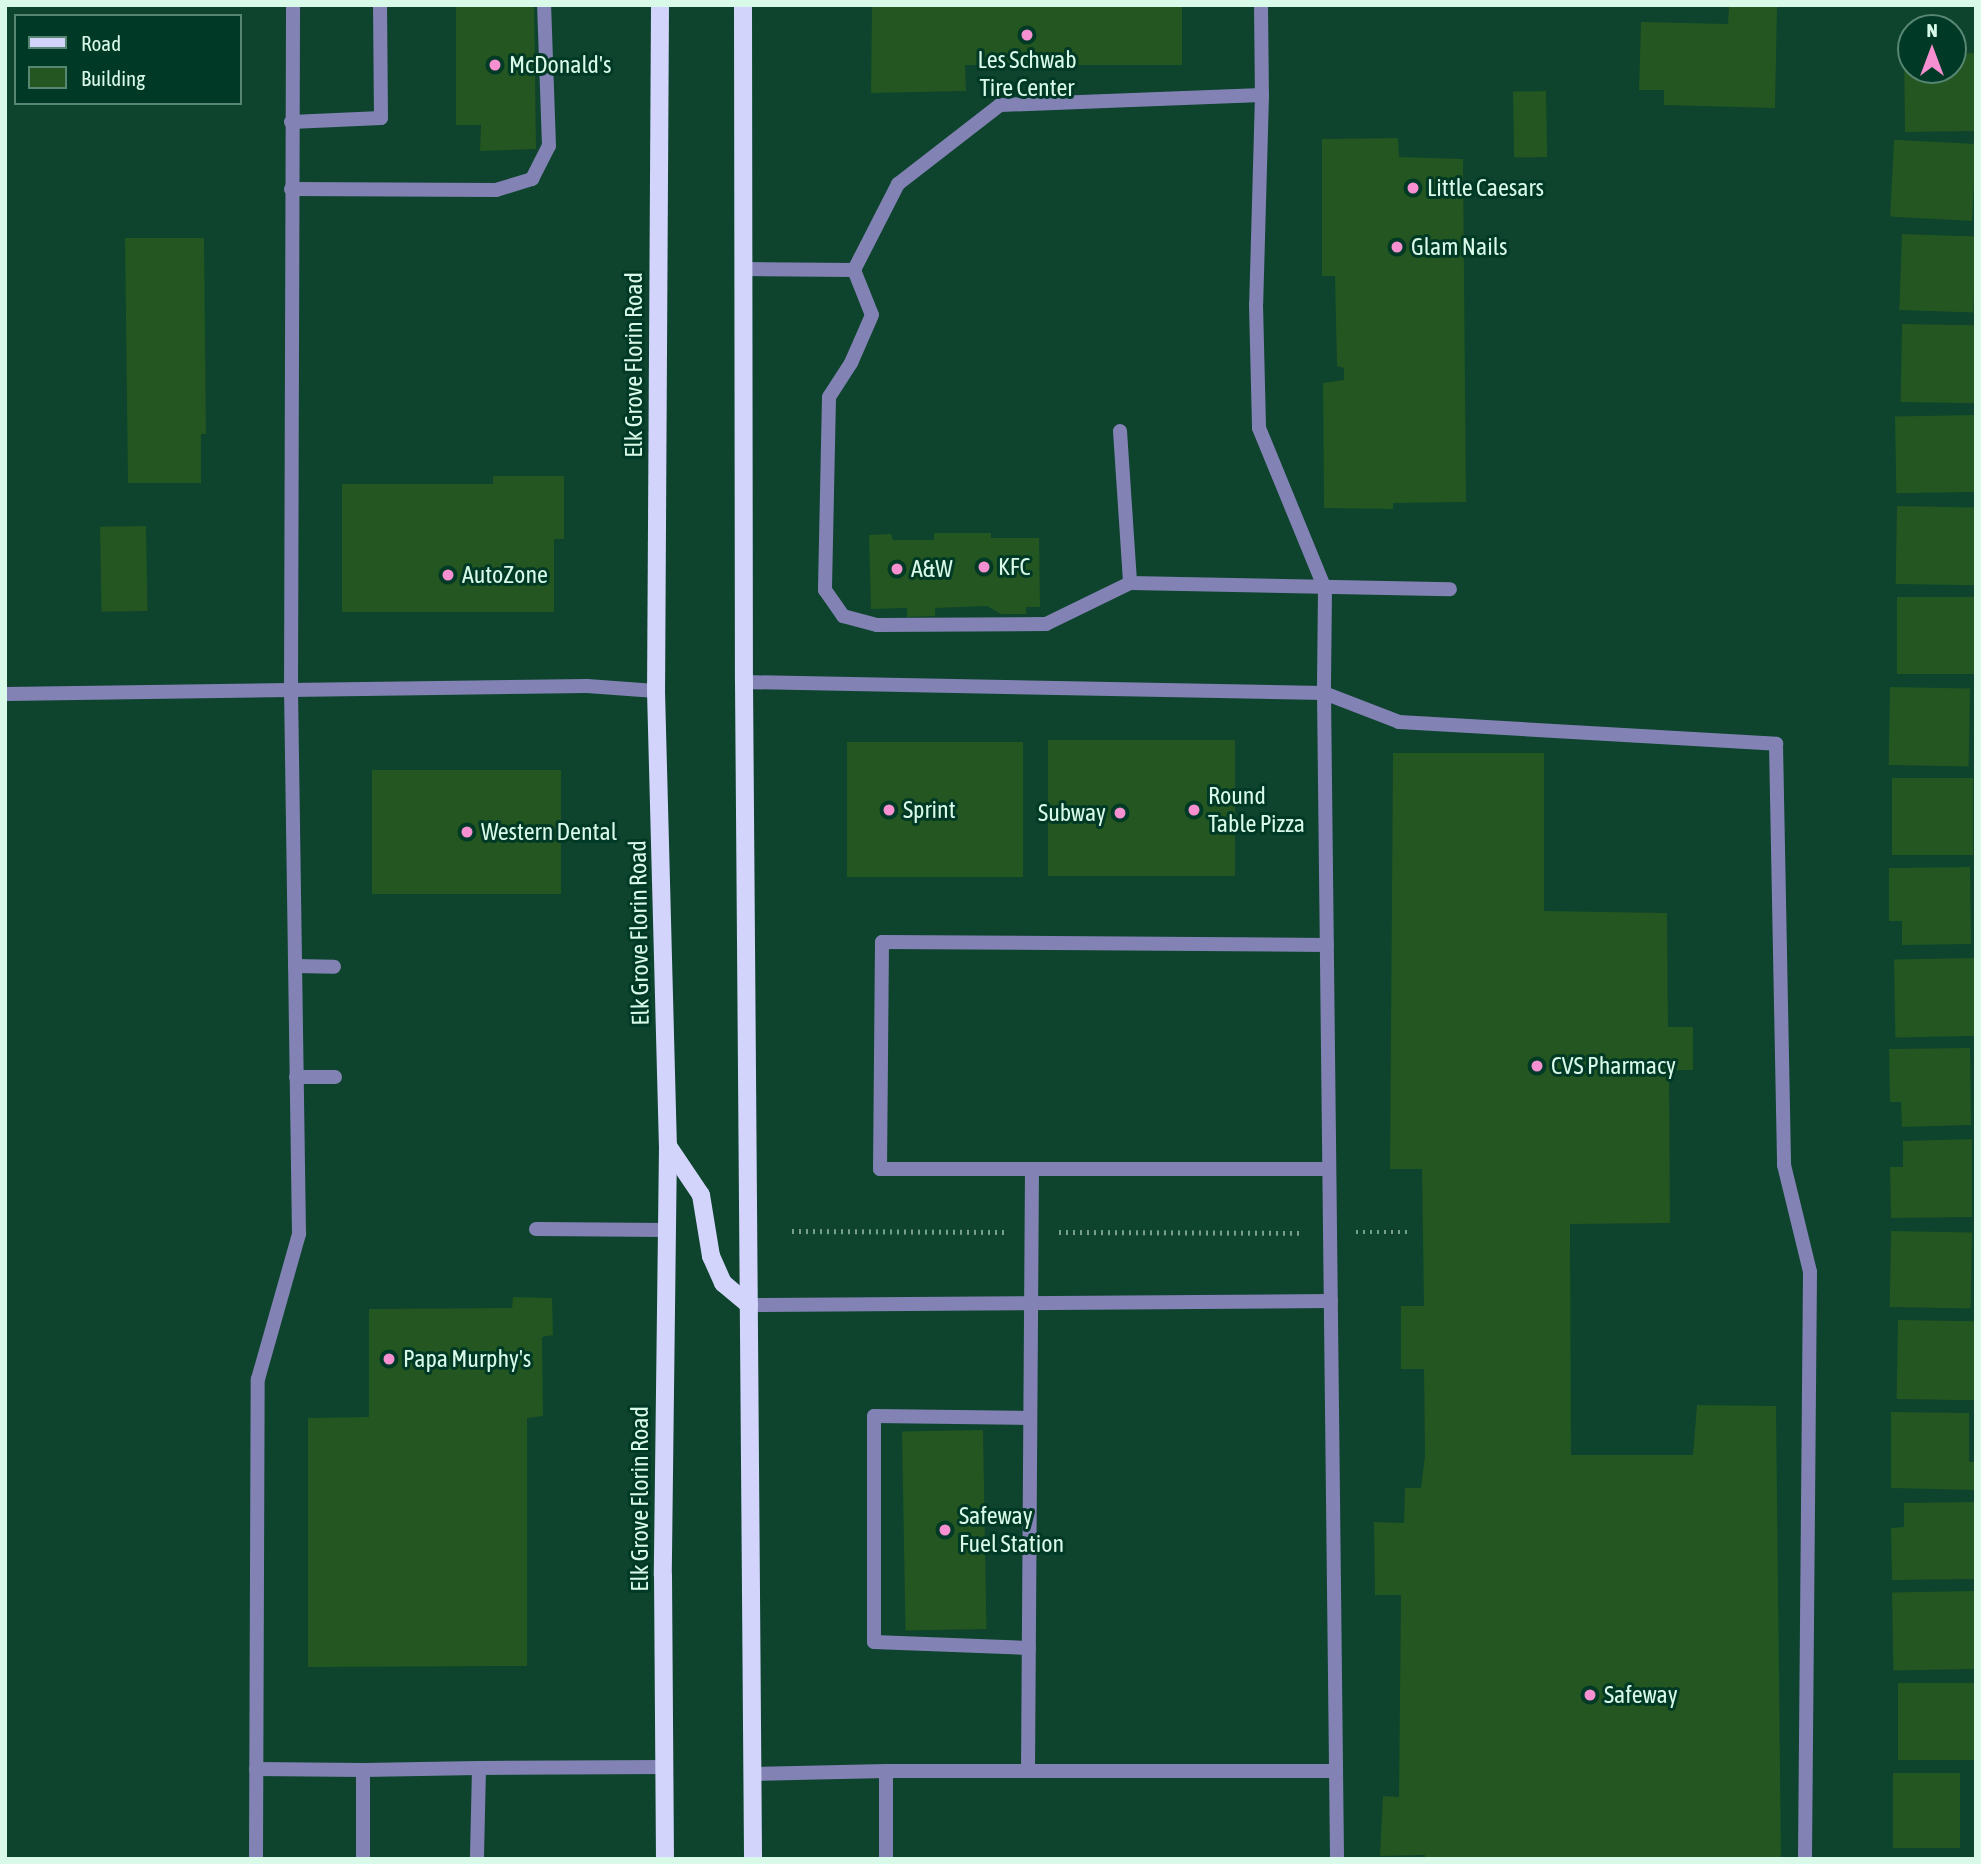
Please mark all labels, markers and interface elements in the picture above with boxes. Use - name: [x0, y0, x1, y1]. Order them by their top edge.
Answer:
- legend: [14, 14, 242, 105]
- north arrow: [1897, 14, 1967, 84]
- text: N: [1926, 19, 1938, 41]
- marker: Les Schwab Tire Center: [1019, 27, 1035, 43]
- text: Road: [81, 31, 121, 55]
- place label: Les Schwab Tire Center: [977, 46, 1077, 102]
- place label: McDonald's: [509, 51, 611, 79]
- marker: McDonald's: [487, 57, 503, 73]
- text: Building: [81, 66, 145, 90]
- place label: Little Caesars: [1427, 174, 1544, 202]
- marker: Little Caesars: [1405, 180, 1421, 196]
- place label: Glam Nails: [1411, 233, 1507, 261]
- marker: Glam Nails: [1389, 239, 1405, 255]
- street label: Elk Grove Florin Road: [620, 272, 648, 458]
- place label: KFC: [998, 553, 1030, 581]
- place label: A&W: [911, 555, 953, 583]
- marker: KFC: [976, 559, 992, 575]
- place label: AutoZone: [462, 561, 548, 589]
- marker: A&W: [889, 561, 905, 577]
- marker: AutoZone: [440, 567, 456, 583]
- place label: Round Table Pizza: [1208, 782, 1305, 838]
- place label: Sprint: [903, 796, 956, 824]
- place label: Subway: [1038, 799, 1106, 827]
- marker: Sprint: [881, 802, 897, 818]
- marker: Round Table Pizza: [1186, 802, 1202, 818]
- marker: Subway: [1112, 805, 1128, 821]
- place label: Western Dental: [481, 818, 617, 846]
- marker: Western Dental: [459, 824, 475, 840]
- street label: Elk Grove Florin Road: [623, 840, 655, 1026]
- place label: CVS Pharmacy: [1551, 1052, 1676, 1080]
- marker: CVS Pharmacy: [1529, 1058, 1545, 1074]
- place label: Papa Murphy's: [403, 1345, 531, 1373]
- marker: Papa Murphy's: [381, 1351, 397, 1367]
- street label: Elk Grove Florin Road: [626, 1406, 654, 1592]
- place label: Safeway Fuel Station: [959, 1502, 1064, 1558]
- marker: Safeway Fuel Station: [937, 1522, 953, 1538]
- place label: Safeway: [1604, 1681, 1678, 1709]
- marker: Safeway: [1582, 1687, 1598, 1703]

